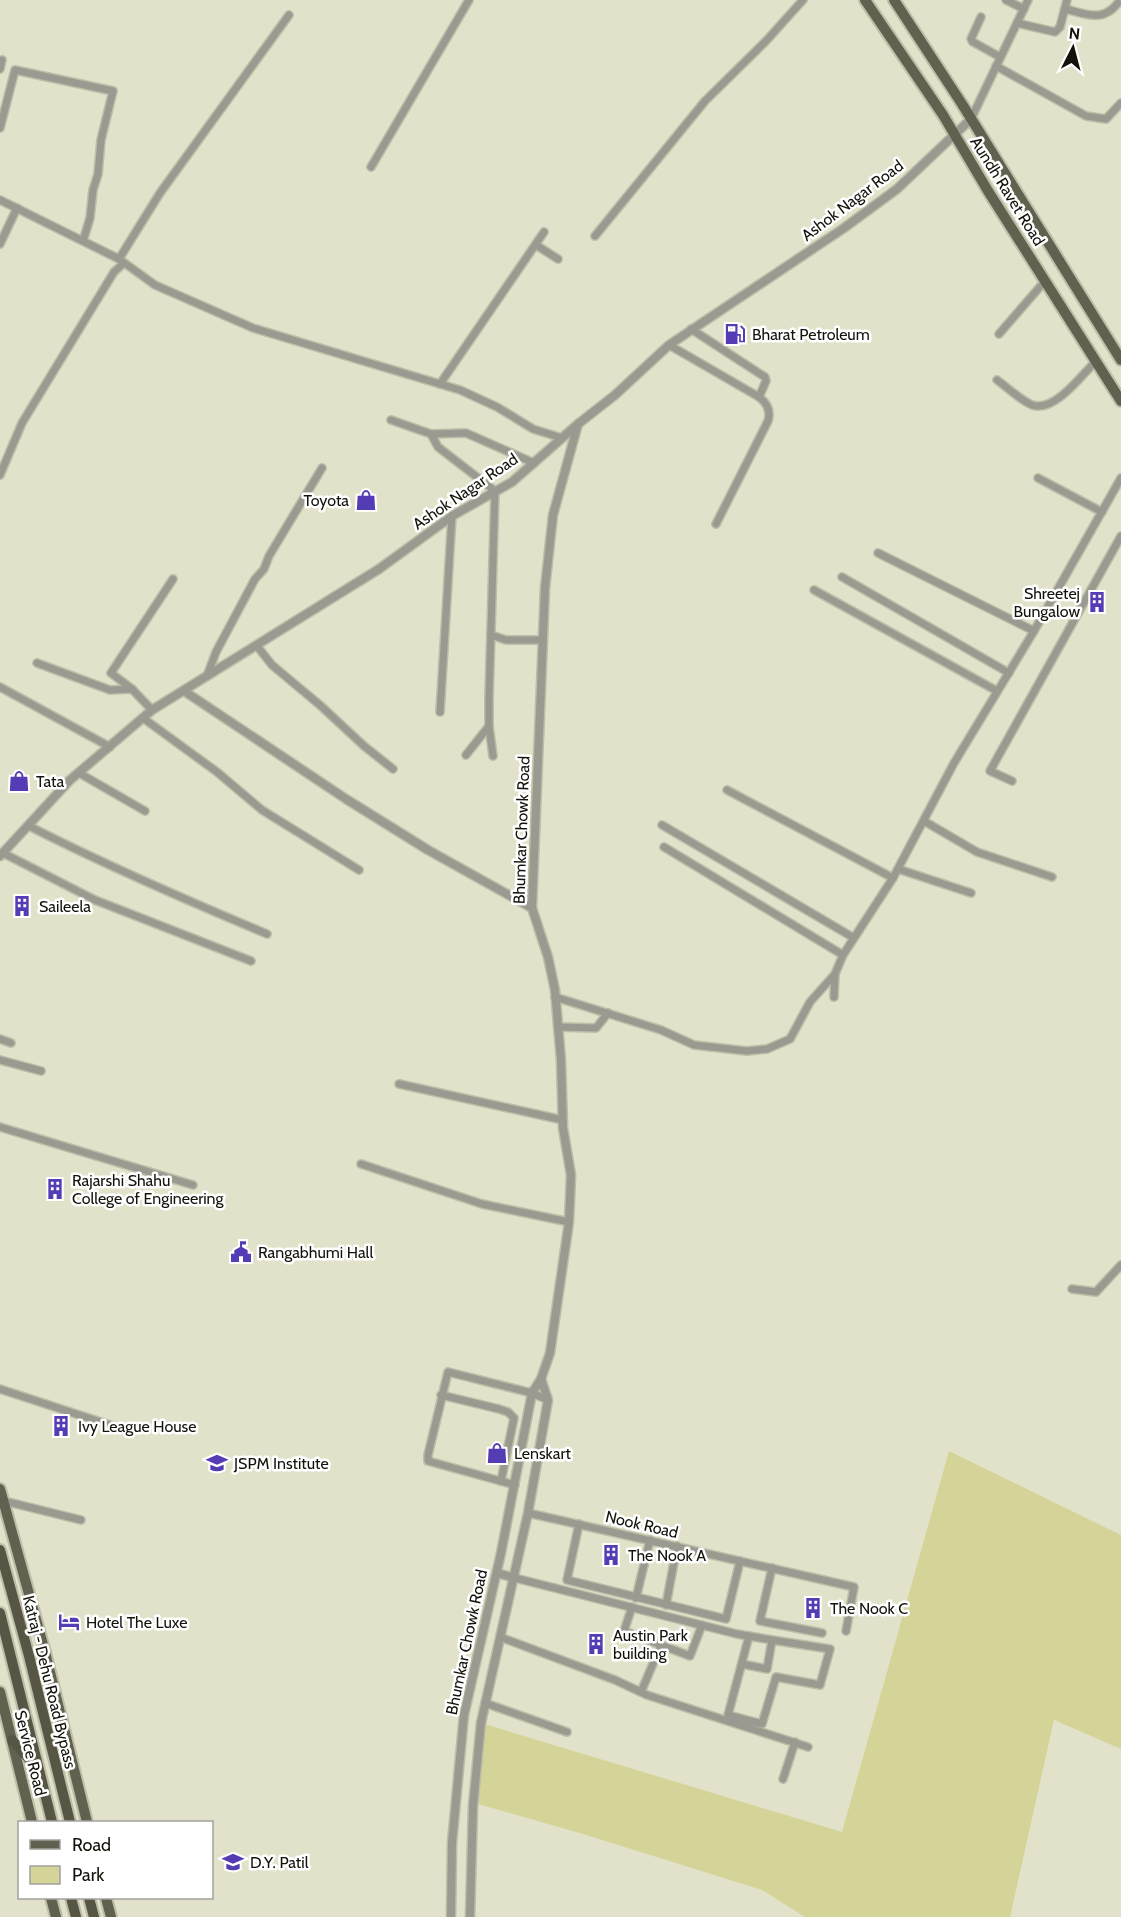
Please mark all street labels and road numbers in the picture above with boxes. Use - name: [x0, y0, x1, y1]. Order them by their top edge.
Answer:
- street label: Aundh Ravet Road: [966, 133, 1049, 249]
- street label: Ashok Nagar Road: [798, 156, 907, 245]
- street label: Ashok Nagar Road: [409, 449, 521, 534]
- street label: Bhumkar Chowk Road: [509, 756, 534, 904]
- street label: Nook Road: [604, 1507, 680, 1542]
- street label: Bhumkar Chowk Road: [442, 1568, 491, 1717]
- street label: Katraj - Dehu Road Bypass: [19, 1594, 80, 1771]
- street label: Service Road: [11, 1708, 50, 1798]

